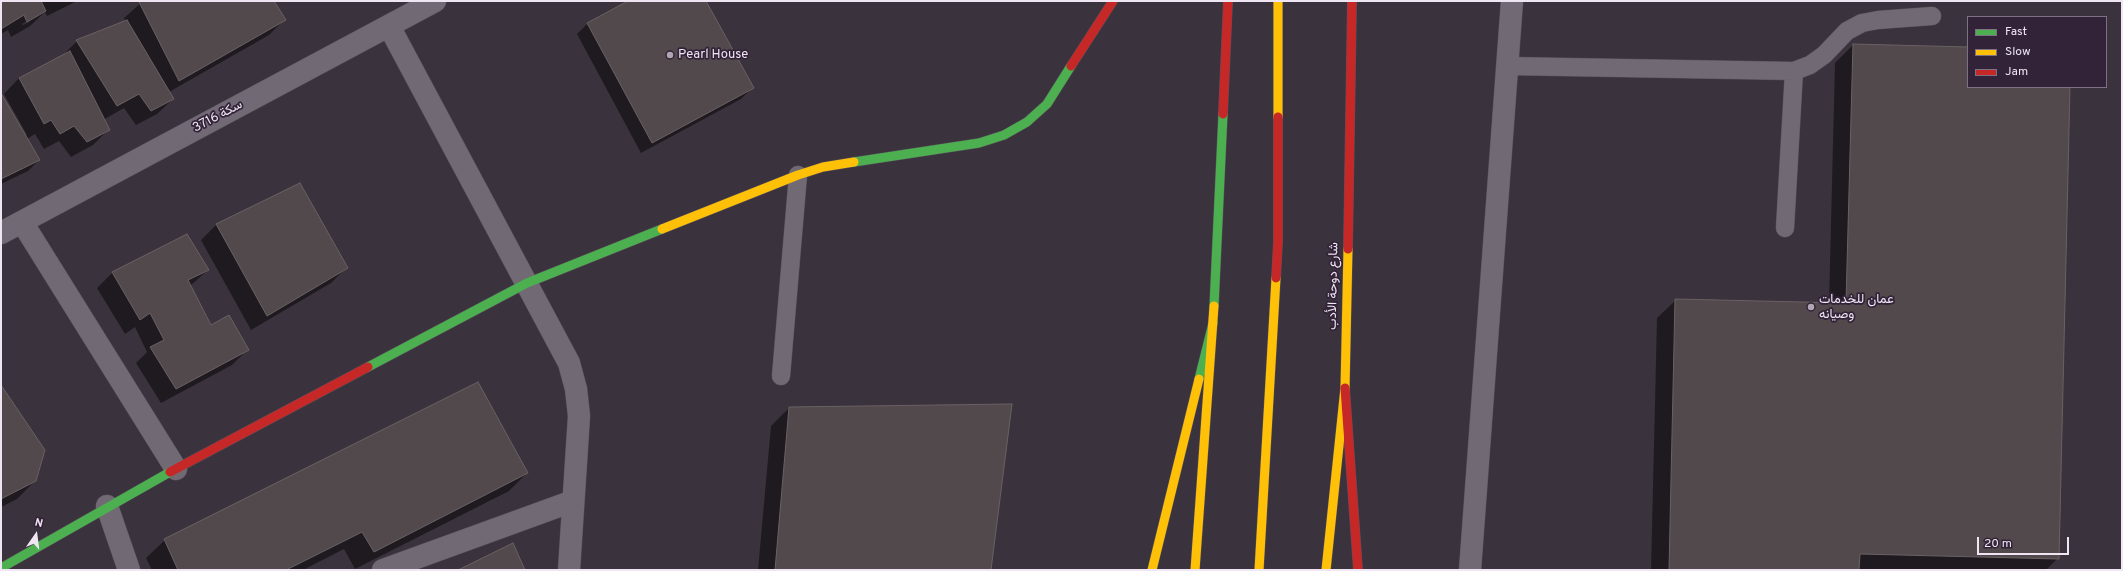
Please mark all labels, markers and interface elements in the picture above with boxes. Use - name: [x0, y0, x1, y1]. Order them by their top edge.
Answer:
- legend: [1967, 16, 2107, 88]
- text: Fast: [2005, 24, 2027, 40]
- text: Slow: [2005, 44, 2031, 60]
- place label: Pearl House: [678, 47, 748, 63]
- marker: Pearl House: [665, 50, 675, 60]
- text: Jam: [2005, 64, 2028, 80]
- street label: سكة 3716: [190, 97, 246, 137]
- street label: شارع دوحة الأدب: [1325, 242, 1343, 330]
- place label: عمان للخدمات وصيانه: [1819, 292, 1894, 323]
- marker: عمان للخدمات وصيانه: [1806, 302, 1816, 312]
- north arrow: [16, 515, 56, 555]
- text: N: [33, 516, 44, 531]
- scale bar: [1979, 529, 2071, 555]
- text: 20 m: [1984, 536, 2012, 552]

